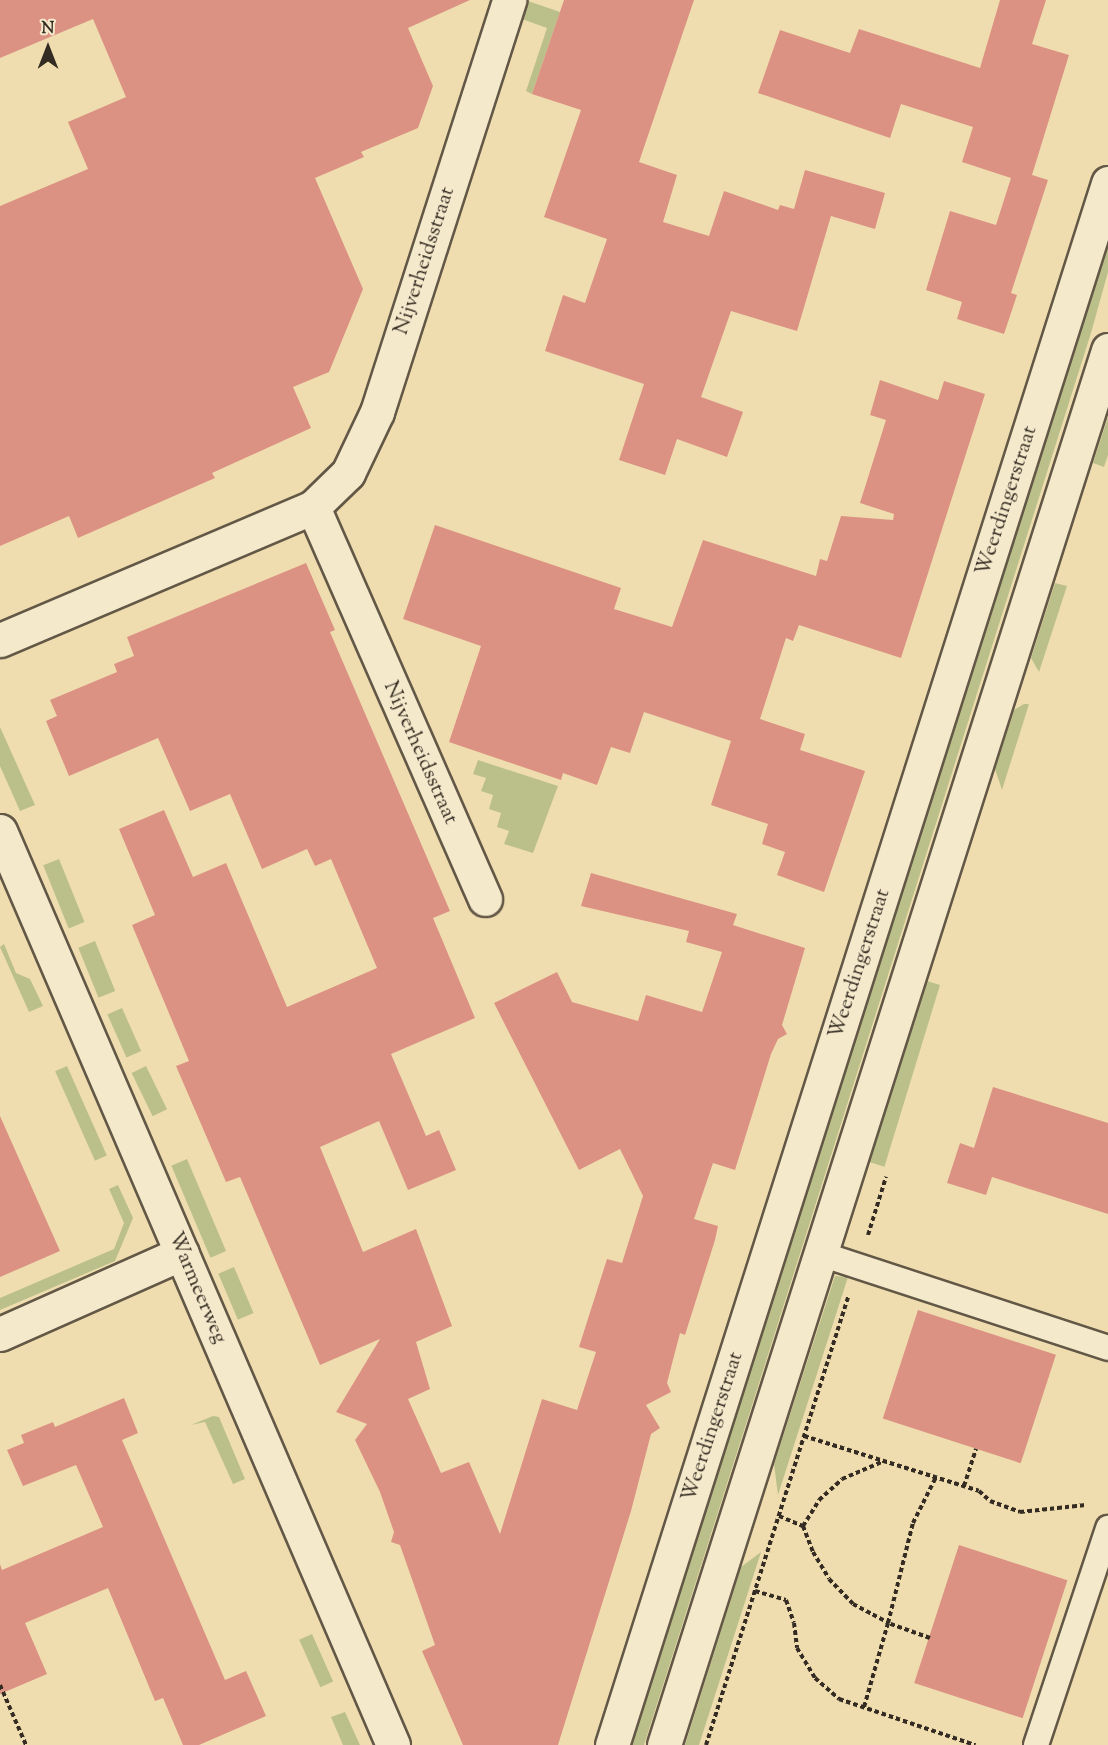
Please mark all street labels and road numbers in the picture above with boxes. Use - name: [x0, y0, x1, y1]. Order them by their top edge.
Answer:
- street label: Nijverheidsstraat: [389, 184, 461, 338]
- street label: Weerdingerstraat: [971, 423, 1043, 579]
- street label: Nijverheidsstraat: [377, 678, 463, 828]
- street label: Weerdingerstraat: [824, 886, 896, 1042]
- street label: Warmeerweg: [162, 1228, 232, 1348]
- street label: Weerdingerstraat: [677, 1349, 749, 1505]

